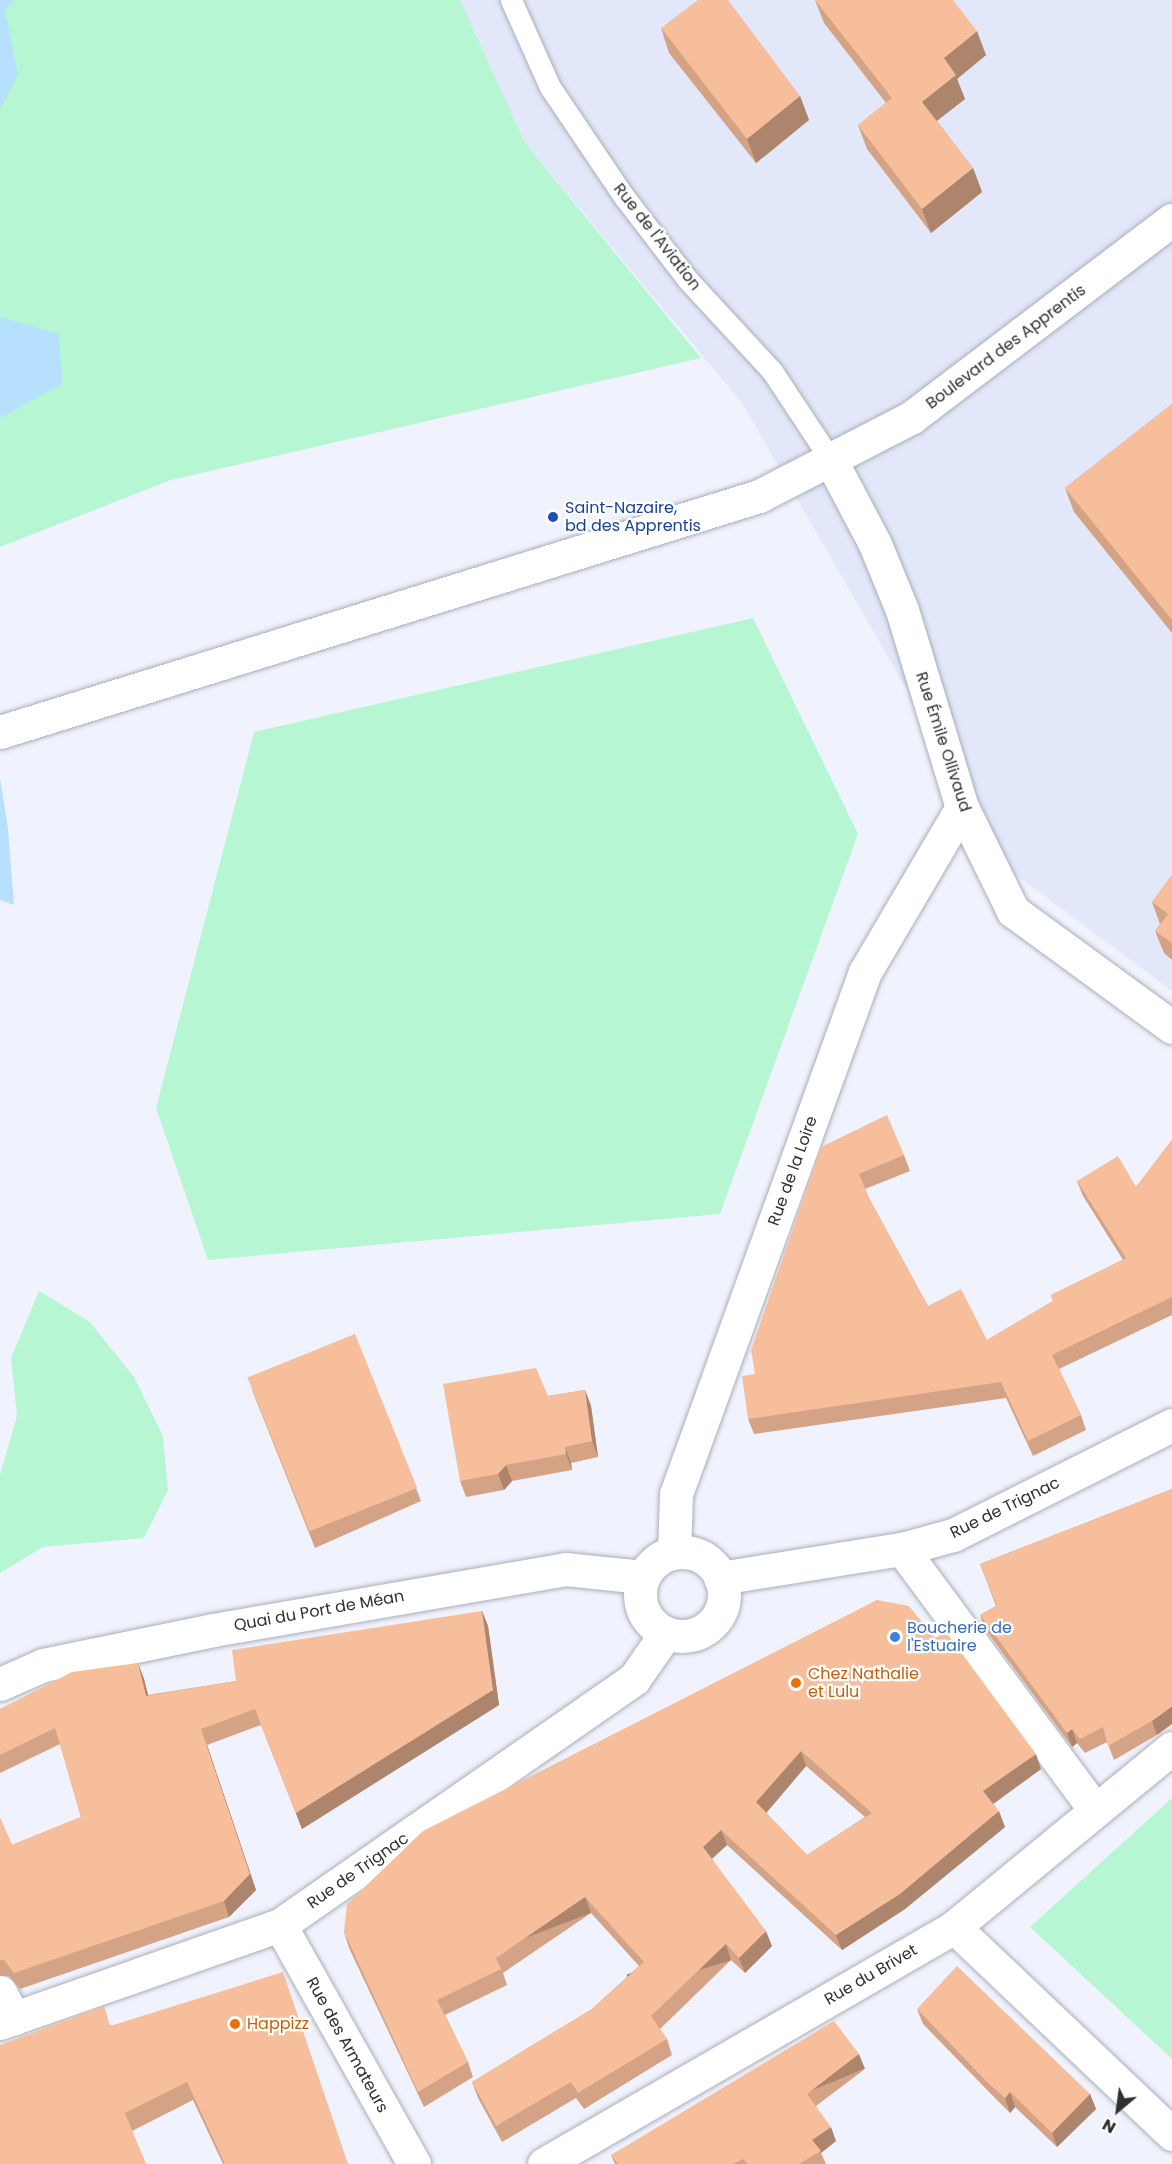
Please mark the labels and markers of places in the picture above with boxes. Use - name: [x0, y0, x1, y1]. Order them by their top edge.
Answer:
- place label: Saint-Nazaire, bd des Apprentis: [565, 498, 701, 536]
- marker: Saint-Nazaire, bd des Apprentis: [546, 510, 560, 524]
- place label: Boucherie de l'Estuaire: [907, 1618, 1012, 1656]
- marker: Boucherie de l'Estuaire: [888, 1630, 902, 1644]
- place label: Chez Nathalie et Lulu: [808, 1664, 919, 1702]
- marker: Chez Nathalie et Lulu: [789, 1676, 803, 1690]
- place label: Happizz: [247, 2014, 309, 2034]
- marker: Happizz: [228, 2017, 242, 2031]

